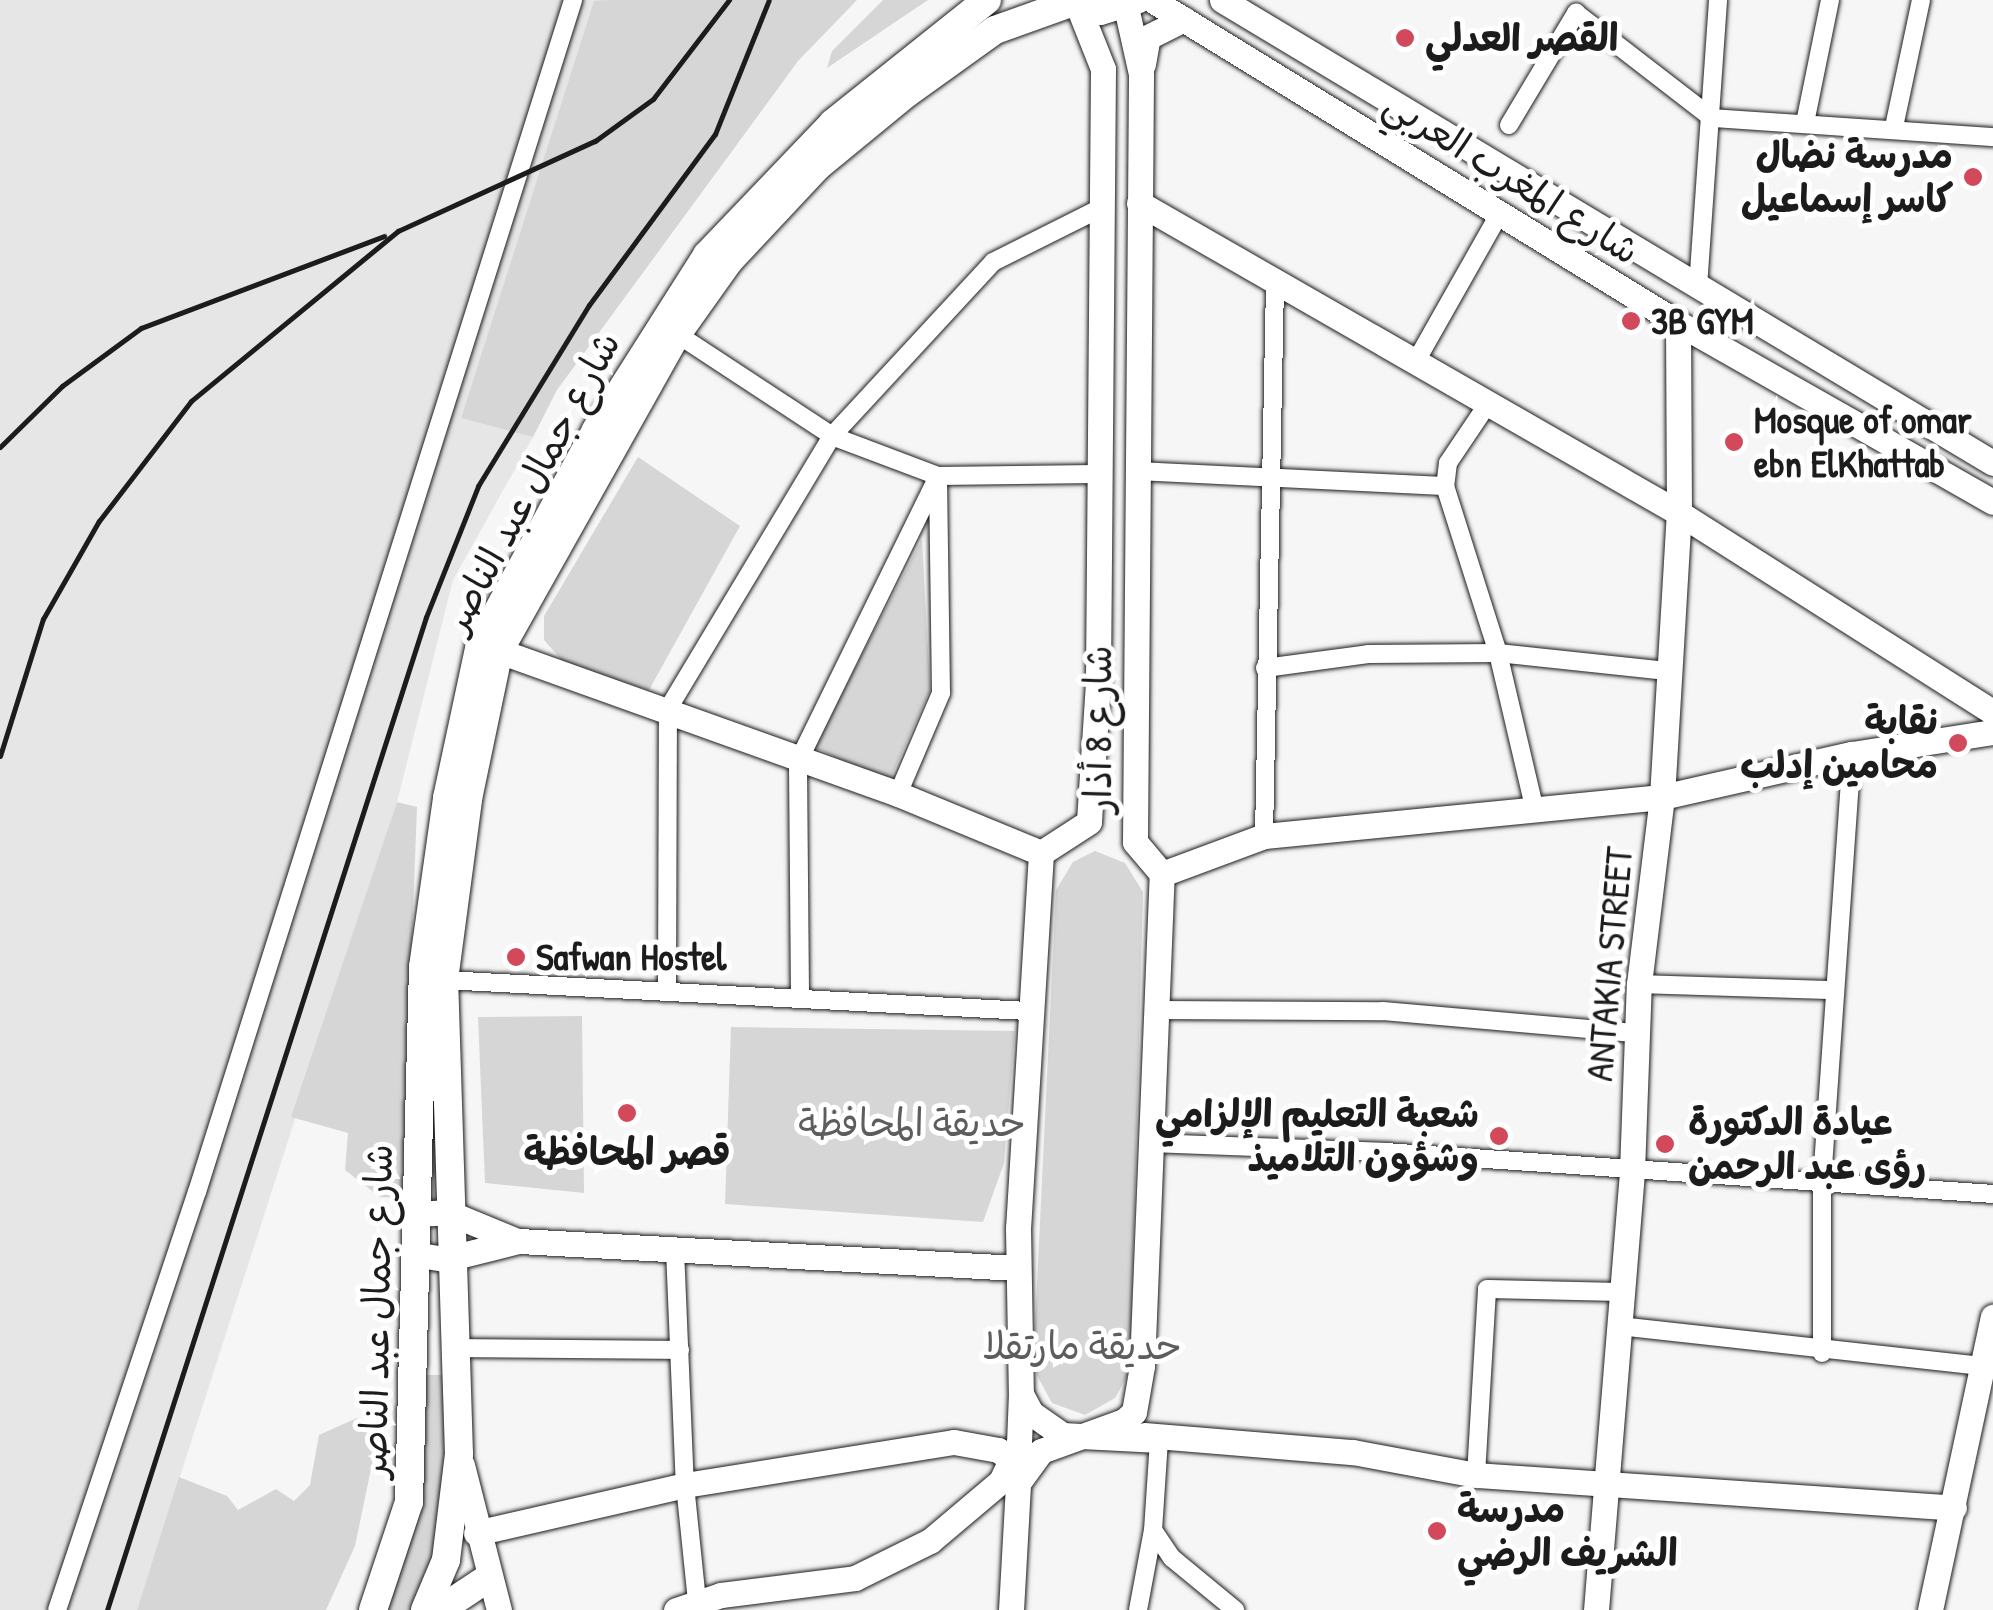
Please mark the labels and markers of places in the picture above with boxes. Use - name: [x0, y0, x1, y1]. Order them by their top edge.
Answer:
- place label: القصر العدلي: [1425, 15, 1619, 61]
- marker: القصر العدلي: [1394, 27, 1416, 49]
- place label: مدرسة نضال كاسر إسماعيل: [1741, 132, 1953, 222]
- marker: مدرسة نضال كاسر إسماعيل: [1962, 166, 1984, 188]
- place label: 3B GYM: [1651, 298, 1754, 344]
- marker: 3B GYM: [1620, 310, 1642, 332]
- place label: Mosque of omar ebn ElKhattab: [1754, 397, 1972, 486]
- marker: Mosque of omar ebn ElKhattab: [1723, 431, 1745, 453]
- place label: نقابة محامين إدلب: [1740, 698, 1938, 788]
- marker: نقابة محامين إدلب: [1947, 732, 1969, 754]
- place label: Safwan Hostel: [536, 934, 726, 980]
- marker: Safwan Hostel: [505, 946, 527, 968]
- place label: شعبة التعليم الإلزامي وشؤون التلاميذ: [1155, 1091, 1479, 1180]
- place label: عيادة الدكتورة رؤى عبد الرحمن: [1688, 1099, 1926, 1188]
- marker: قصر المحافظة: [616, 1102, 638, 1124]
- marker: شعبة التعليم الإلزامي وشؤون التلاميذ: [1488, 1125, 1510, 1147]
- place label: قصر المحافظة: [523, 1129, 731, 1175]
- marker: عيادة الدكتورة رؤى عبد الرحمن: [1652, 1131, 1678, 1157]
- place label: مدرسة الشريف الرضي: [1457, 1486, 1678, 1576]
- marker: مدرسة الشريف الرضي: [1426, 1520, 1448, 1542]

